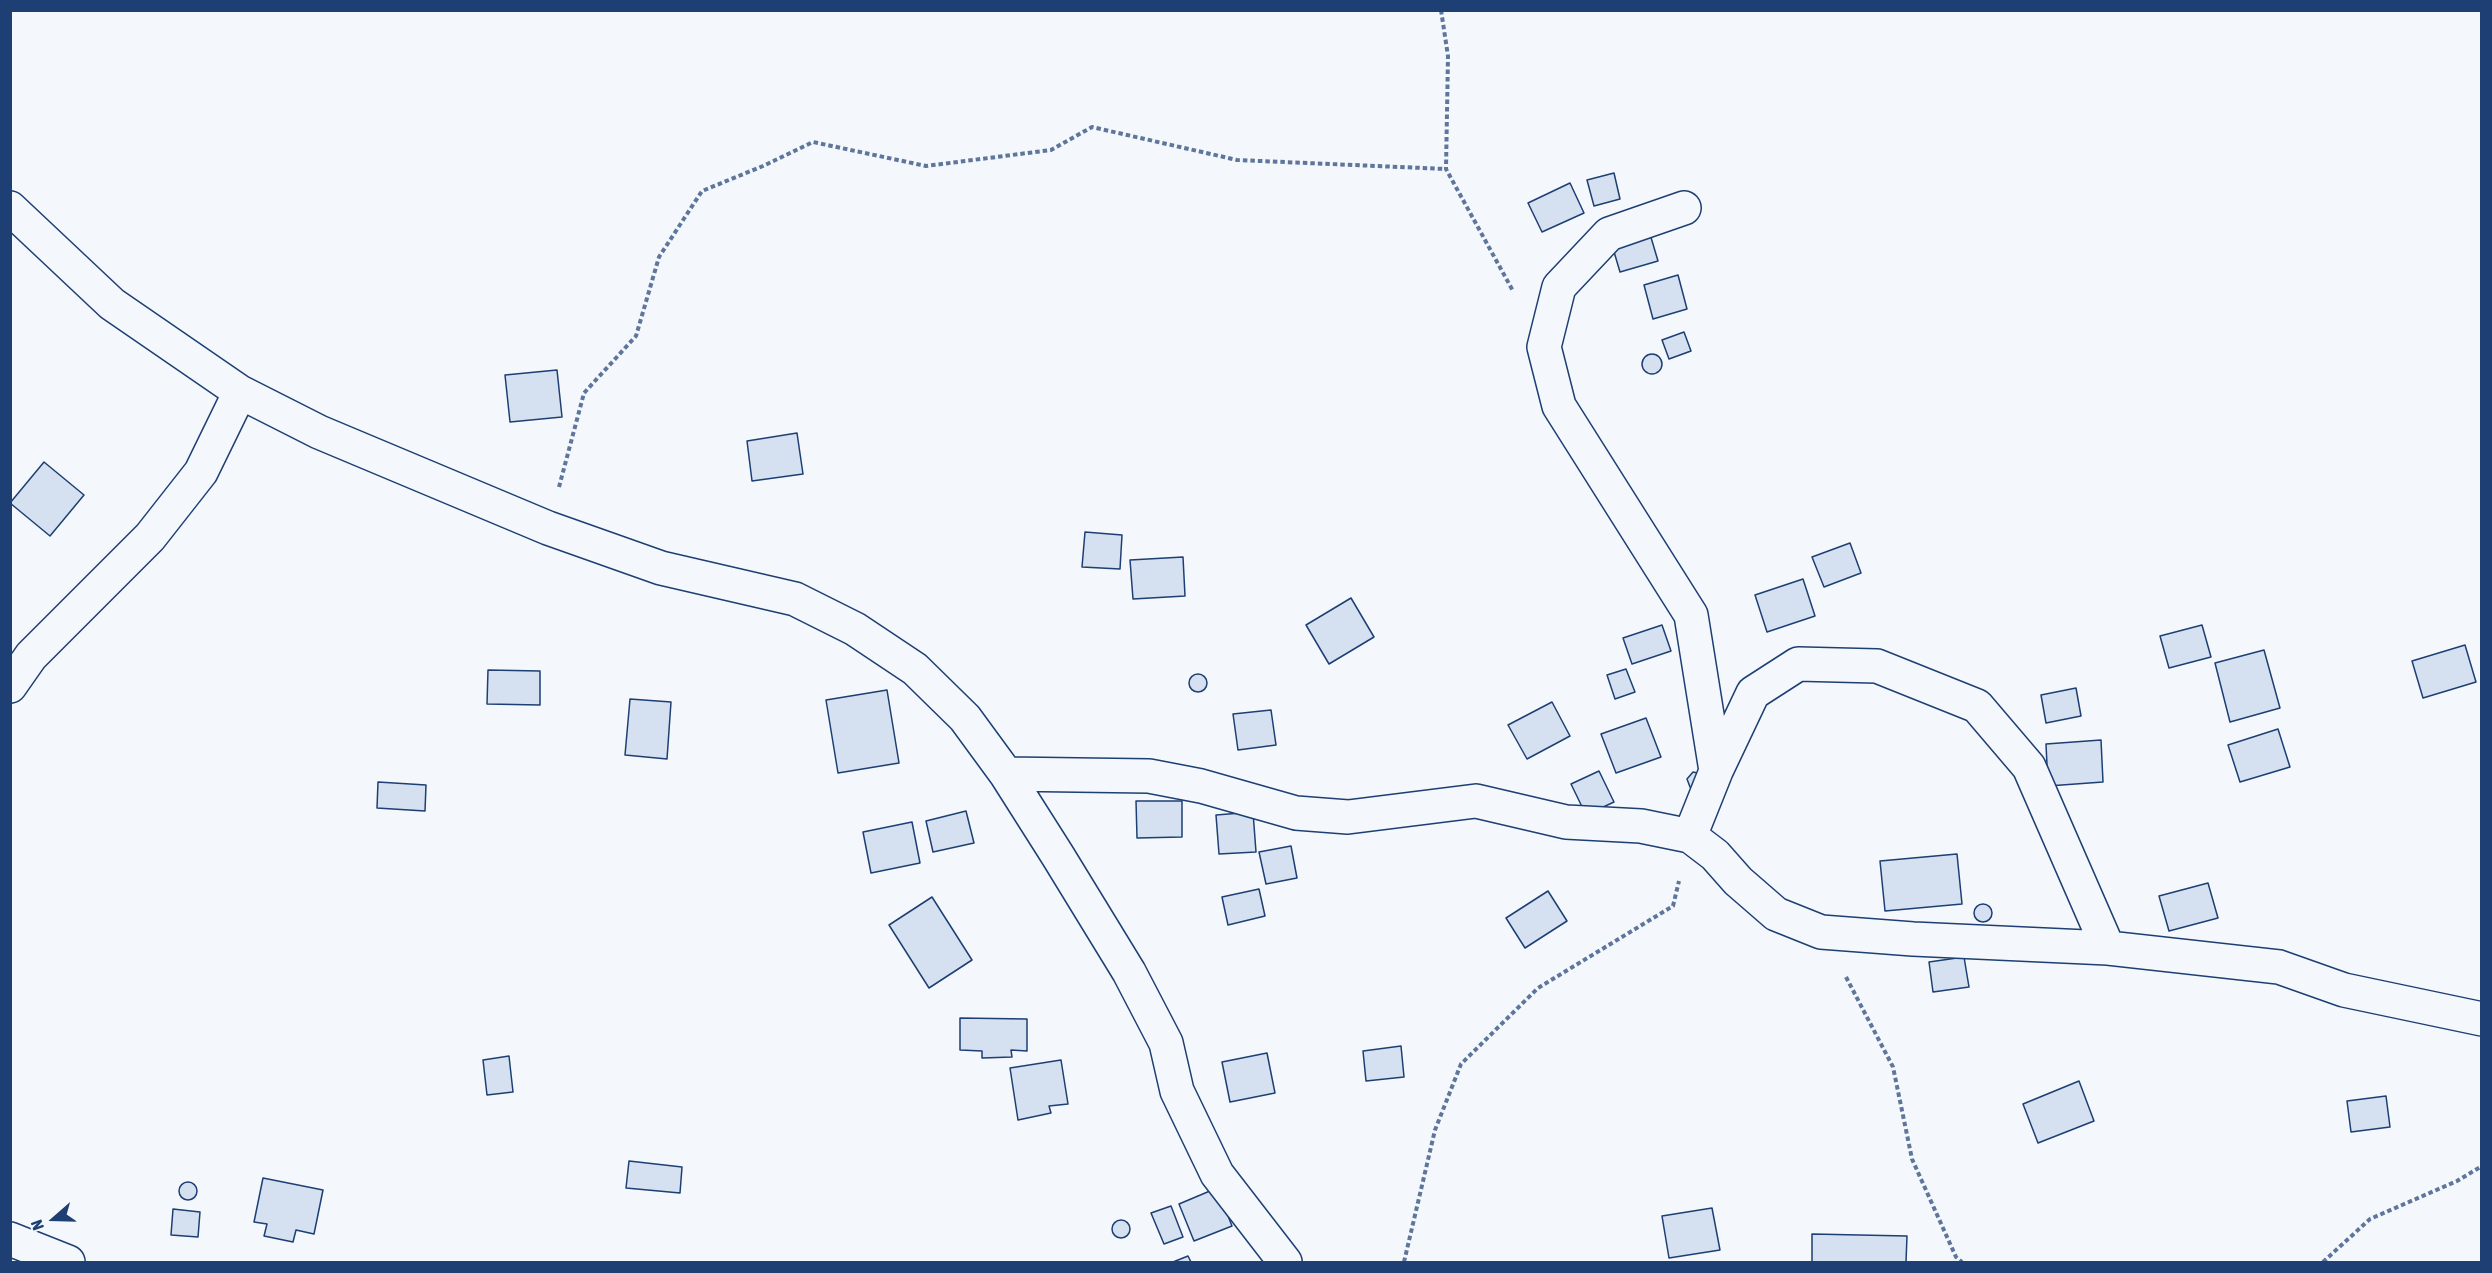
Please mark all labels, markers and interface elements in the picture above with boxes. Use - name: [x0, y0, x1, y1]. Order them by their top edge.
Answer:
- north arrow: [24, 1189, 84, 1249]
- text: N: [27, 1218, 47, 1233]

